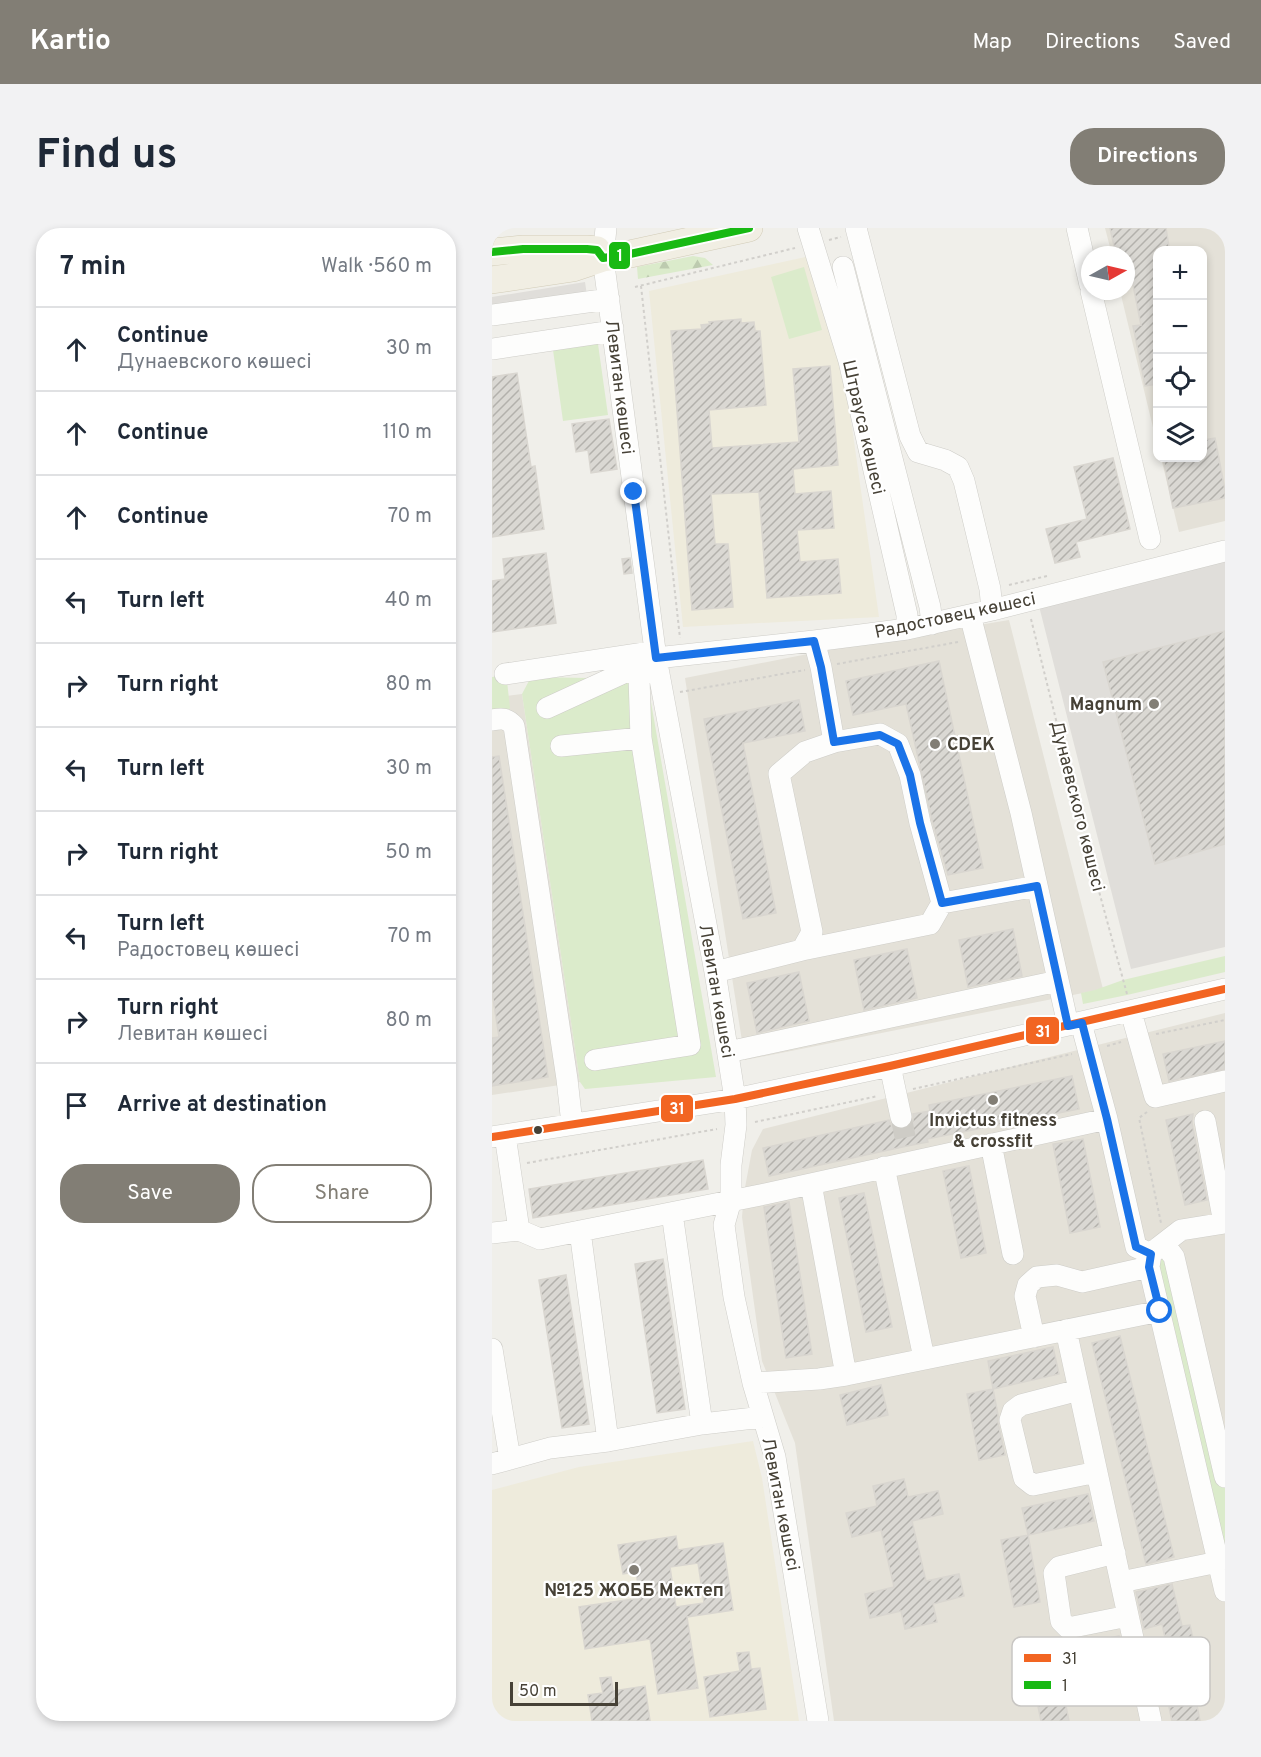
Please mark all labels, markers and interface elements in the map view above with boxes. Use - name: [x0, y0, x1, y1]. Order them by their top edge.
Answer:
- text: Kartio: [30, 24, 111, 60]
- text: Map: [972, 29, 1012, 56]
- text: Directions: [1045, 29, 1140, 56]
- text: Saved: [1173, 29, 1231, 56]
- button: Directions: [1070, 128, 1225, 185]
- text: Find us: [36, 130, 177, 183]
- line badge: 1: [608, 241, 631, 270]
- north arrow: [1081, 246, 1135, 300]
- map controls: [1153, 246, 1207, 462]
- button: +: [1153, 246, 1207, 300]
- text: 1: [617, 247, 623, 267]
- text: 7 min: [60, 251, 126, 284]
- text: Walk · 560 m: [321, 254, 432, 280]
- button: −: [1153, 300, 1207, 354]
- street label: Левитан көшесі: [599, 318, 638, 456]
- text: Continue: [117, 323, 208, 350]
- icon: ahead: [60, 333, 93, 366]
- text: 30 m: [386, 336, 432, 362]
- text: Дунаевского көшесі: [117, 350, 312, 376]
- button: locate: [1153, 354, 1207, 408]
- street label: Штрауса көшесі: [836, 358, 889, 497]
- button: layers: [1153, 408, 1207, 462]
- icon: ahead: [60, 417, 93, 450]
- text: Continue: [117, 420, 208, 447]
- text: 110 m: [383, 420, 432, 446]
- route end: [620, 478, 646, 504]
- icon: ahead: [60, 501, 93, 534]
- text: Continue: [117, 504, 208, 531]
- text: 70 m: [388, 504, 432, 530]
- icon: left: [60, 585, 93, 618]
- text: Turn left: [117, 588, 205, 615]
- text: 40 m: [385, 588, 432, 614]
- street label: Радостовец көшесі: [873, 588, 1038, 645]
- icon: right: [60, 669, 93, 702]
- text: Turn right: [117, 672, 219, 699]
- text: 80 m: [386, 672, 432, 698]
- place label: Magnum: [1070, 694, 1142, 717]
- marker: Magnum: [1147, 697, 1161, 711]
- street label: Дунаевского көшесі: [1044, 719, 1109, 894]
- place label: CDEK: [947, 734, 995, 757]
- marker: CDEK: [928, 737, 942, 751]
- icon: left: [60, 753, 93, 786]
- text: Turn left: [117, 756, 205, 783]
- text: 30 m: [386, 756, 432, 782]
- icon: right: [60, 837, 93, 870]
- text: Turn right: [117, 840, 219, 867]
- text: 50 m: [385, 840, 432, 866]
- text: Turn left: [117, 911, 205, 938]
- icon: left: [60, 921, 93, 954]
- street label: Левитан көшесі: [692, 922, 739, 1060]
- text: 70 m: [388, 924, 432, 950]
- text: Радостовец көшесі: [117, 938, 299, 964]
- text: Turn right: [117, 995, 219, 1022]
- icon: right: [60, 1005, 93, 1038]
- text: 80 m: [386, 1008, 432, 1034]
- line badge: 31: [1025, 1016, 1060, 1045]
- text: Левитан көшесі: [117, 1022, 268, 1048]
- text: 31: [1035, 1023, 1051, 1043]
- icon: arrive: [60, 1089, 93, 1122]
- text: Arrive at destination: [117, 1092, 327, 1119]
- marker: Invictus fitness & crossfit: [986, 1093, 1000, 1107]
- line badge: 31: [660, 1094, 694, 1123]
- text: 31: [669, 1100, 685, 1120]
- place label: Invictus fitness & crossfit: [929, 1110, 1057, 1154]
- unlabelled marker: [532, 1124, 544, 1136]
- button: Save: [60, 1164, 240, 1223]
- button: Share: [252, 1164, 432, 1223]
- route start: [1146, 1297, 1172, 1323]
- street label: Левитан көшесі: [755, 1435, 804, 1573]
- marker: №125 ЖОББ Мектеп: [627, 1563, 641, 1577]
- place label: №125 ЖОББ Мектеп: [544, 1580, 724, 1603]
- legend: [1012, 1637, 1210, 1706]
- text: 31: [1062, 1650, 1078, 1670]
- text: 1: [1062, 1677, 1068, 1697]
- scale bar: [510, 1679, 618, 1706]
- text: 50 m: [519, 1682, 557, 1702]

